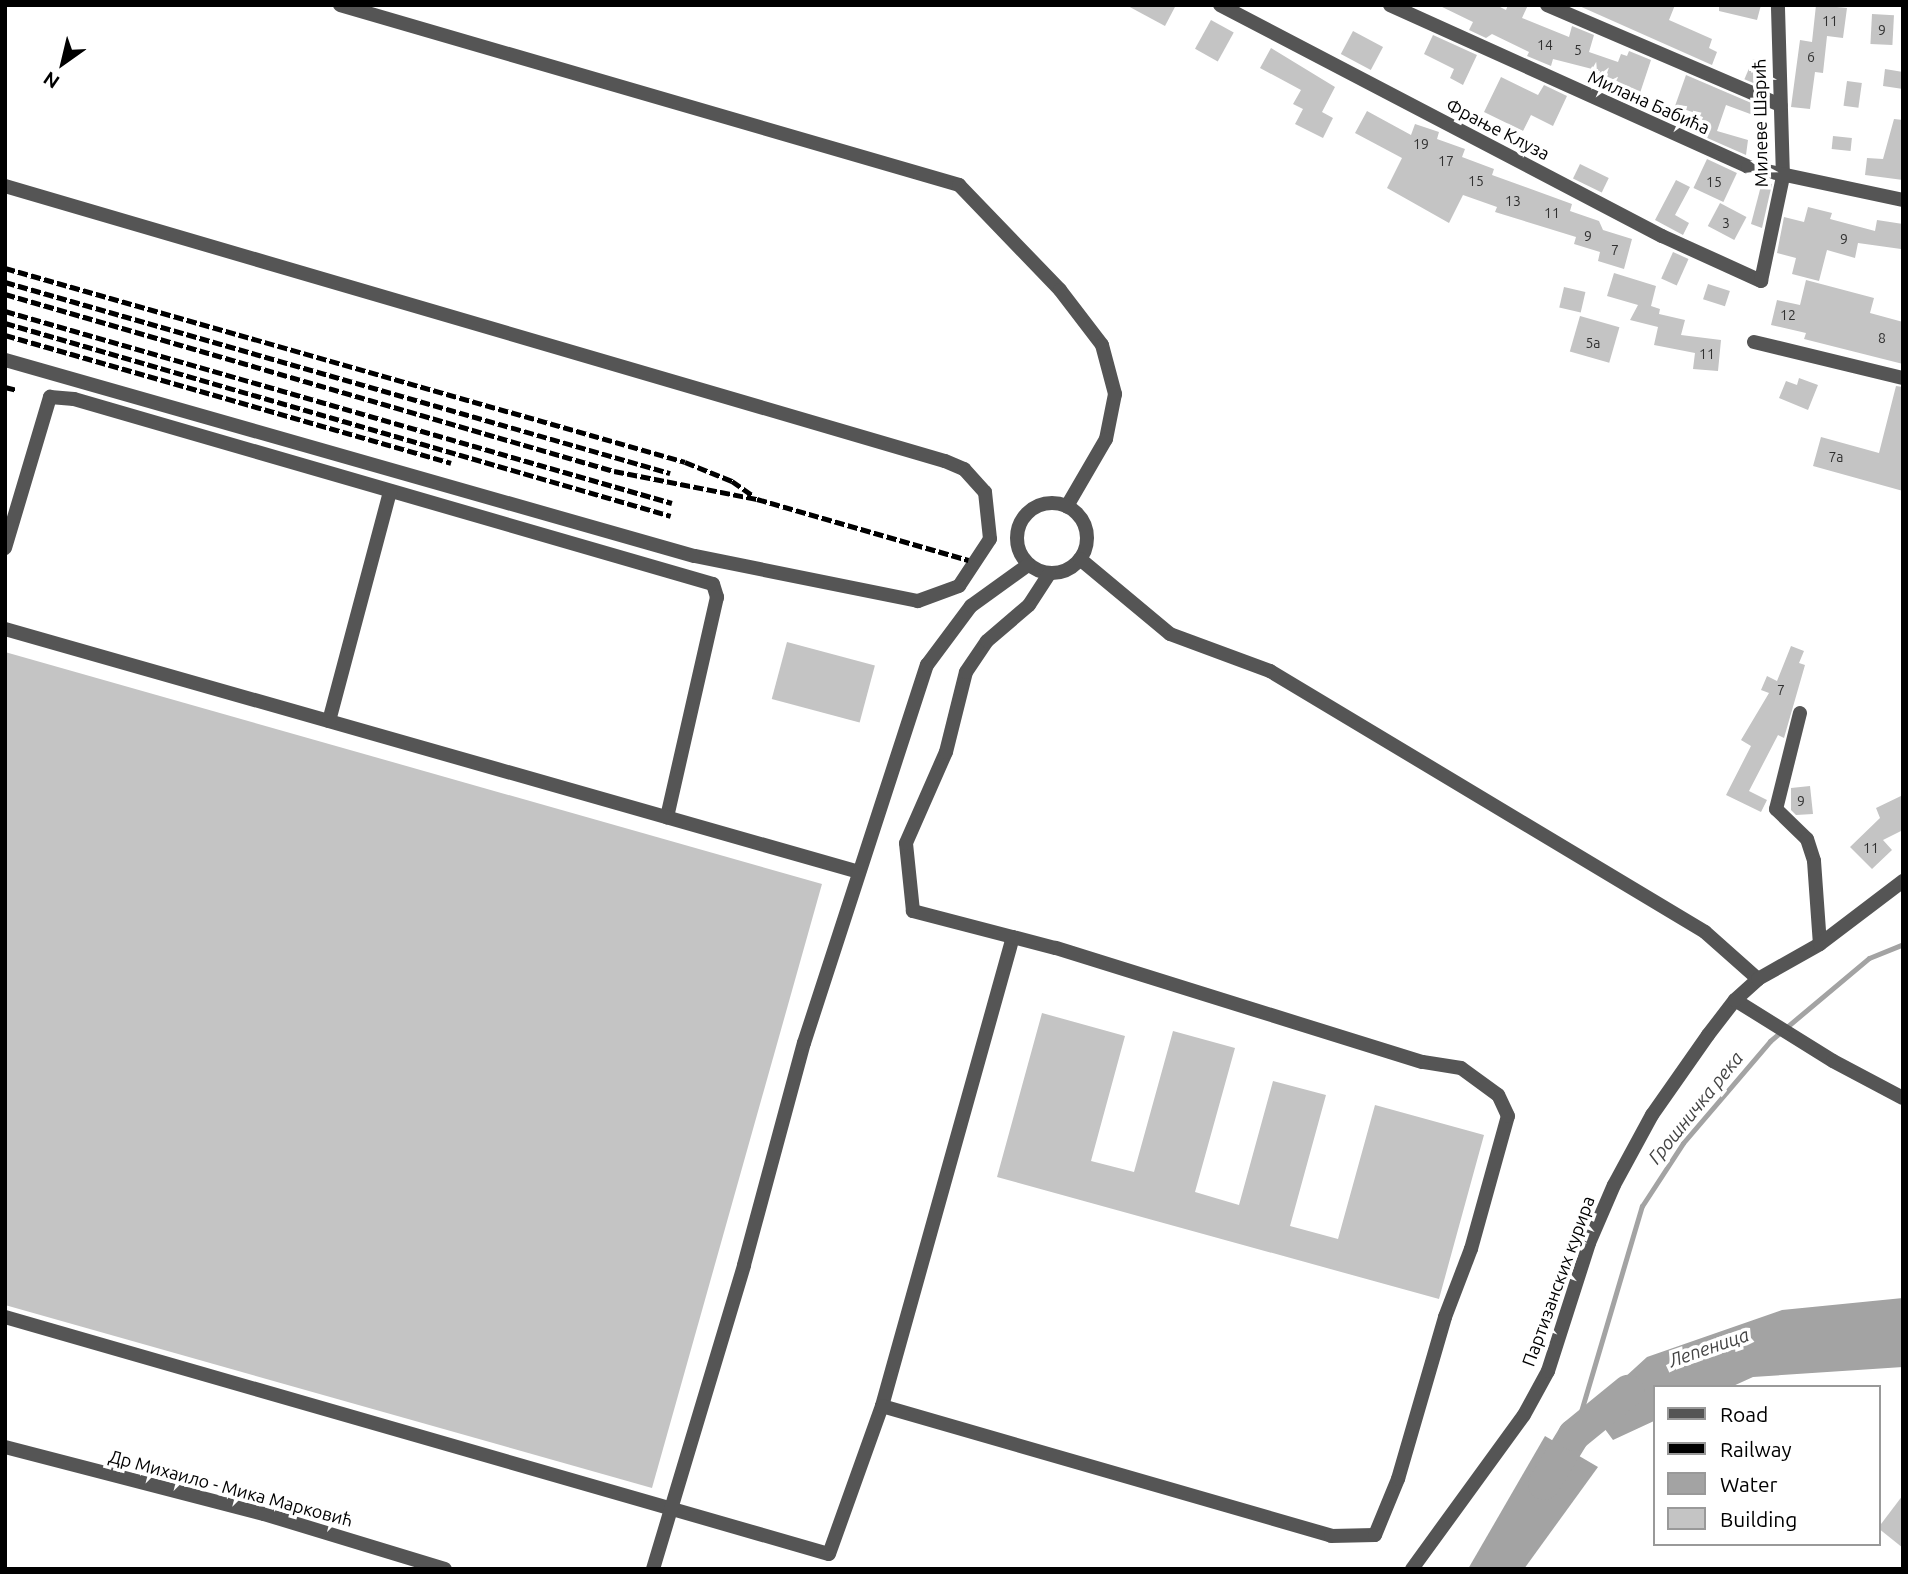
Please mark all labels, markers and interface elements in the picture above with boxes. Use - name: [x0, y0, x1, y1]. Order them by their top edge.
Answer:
- house number: 11: [1822, 13, 1838, 29]
- house number: 9: [1878, 22, 1886, 38]
- north arrow: [28, 28, 98, 98]
- house number: 14: [1537, 37, 1553, 53]
- house number: 5: [1574, 42, 1582, 58]
- house number: 6: [1807, 49, 1815, 65]
- street label: Милеве Шарић: [1748, 58, 1772, 188]
- street label: Милана Бабића: [1585, 65, 1713, 139]
- text: N: [39, 67, 63, 93]
- street label: Фрање Клуза: [1443, 94, 1553, 164]
- house number: 19: [1413, 136, 1429, 152]
- house number: 17: [1438, 153, 1454, 169]
- house number: 15: [1468, 173, 1484, 189]
- house number: 15: [1706, 174, 1722, 190]
- house number: 13: [1505, 193, 1521, 209]
- house number: 11: [1544, 205, 1560, 221]
- house number: 3: [1722, 215, 1730, 231]
- house number: 9: [1584, 228, 1592, 244]
- house number: 9: [1840, 231, 1848, 247]
- house number: 7: [1611, 242, 1619, 258]
- house number: 12: [1780, 307, 1796, 323]
- house number: 8: [1878, 330, 1886, 346]
- house number: 5a: [1585, 335, 1601, 351]
- house number: 11: [1699, 346, 1715, 362]
- house number: 7a: [1828, 449, 1844, 465]
- house number: 7: [1777, 682, 1785, 698]
- house number: 9: [1797, 793, 1805, 809]
- house number: 11: [1863, 840, 1879, 856]
- water label: Грошничка река: [1644, 1047, 1748, 1169]
- street label: Партизанских курира: [1517, 1193, 1599, 1369]
- water label: Лепеница: [1666, 1324, 1752, 1372]
- legend: [1652, 1385, 1880, 1546]
- text: Road: [1720, 1402, 1768, 1426]
- text: Railway: [1720, 1437, 1792, 1461]
- street label: Др Михаило - Мика Марковић: [107, 1445, 355, 1531]
- text: Water: [1720, 1472, 1778, 1496]
- text: Building: [1720, 1507, 1797, 1531]

